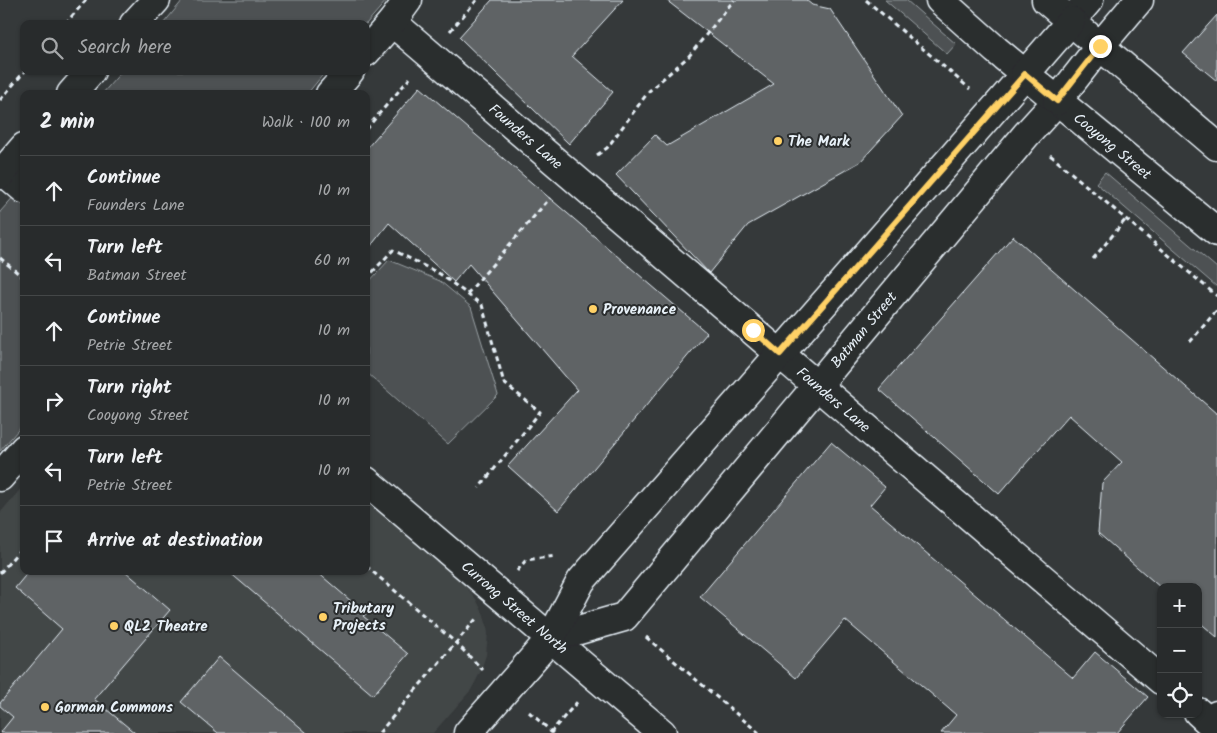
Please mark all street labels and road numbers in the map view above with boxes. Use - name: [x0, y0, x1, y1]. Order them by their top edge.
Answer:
- street label: Founders Lane: [483, 98, 568, 176]
- street label: Cooyong Street: [1067, 107, 1157, 187]
- street label: Batman Street: [825, 287, 904, 374]
- street label: Founders Lane: [790, 362, 876, 440]
- street label: Currong Street North: [455, 556, 573, 661]

